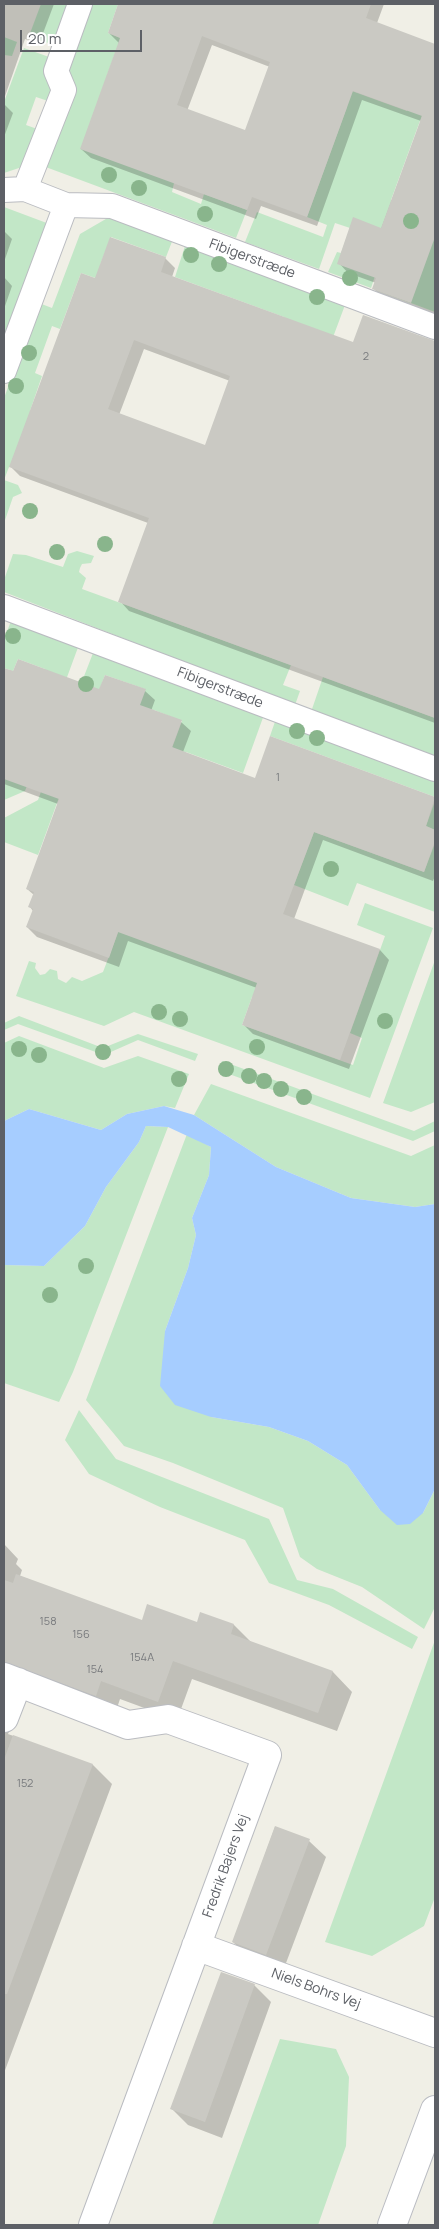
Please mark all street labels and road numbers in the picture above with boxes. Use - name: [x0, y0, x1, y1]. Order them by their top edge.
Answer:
- street label: Fibigerstræde: [207, 236, 297, 282]
- street label: Fibigerstræde: [175, 664, 265, 712]
- street label: Fredrik Bajers Vej: [200, 1812, 252, 1920]
- street label: Niels Bohrs Vej: [269, 1965, 363, 2013]

